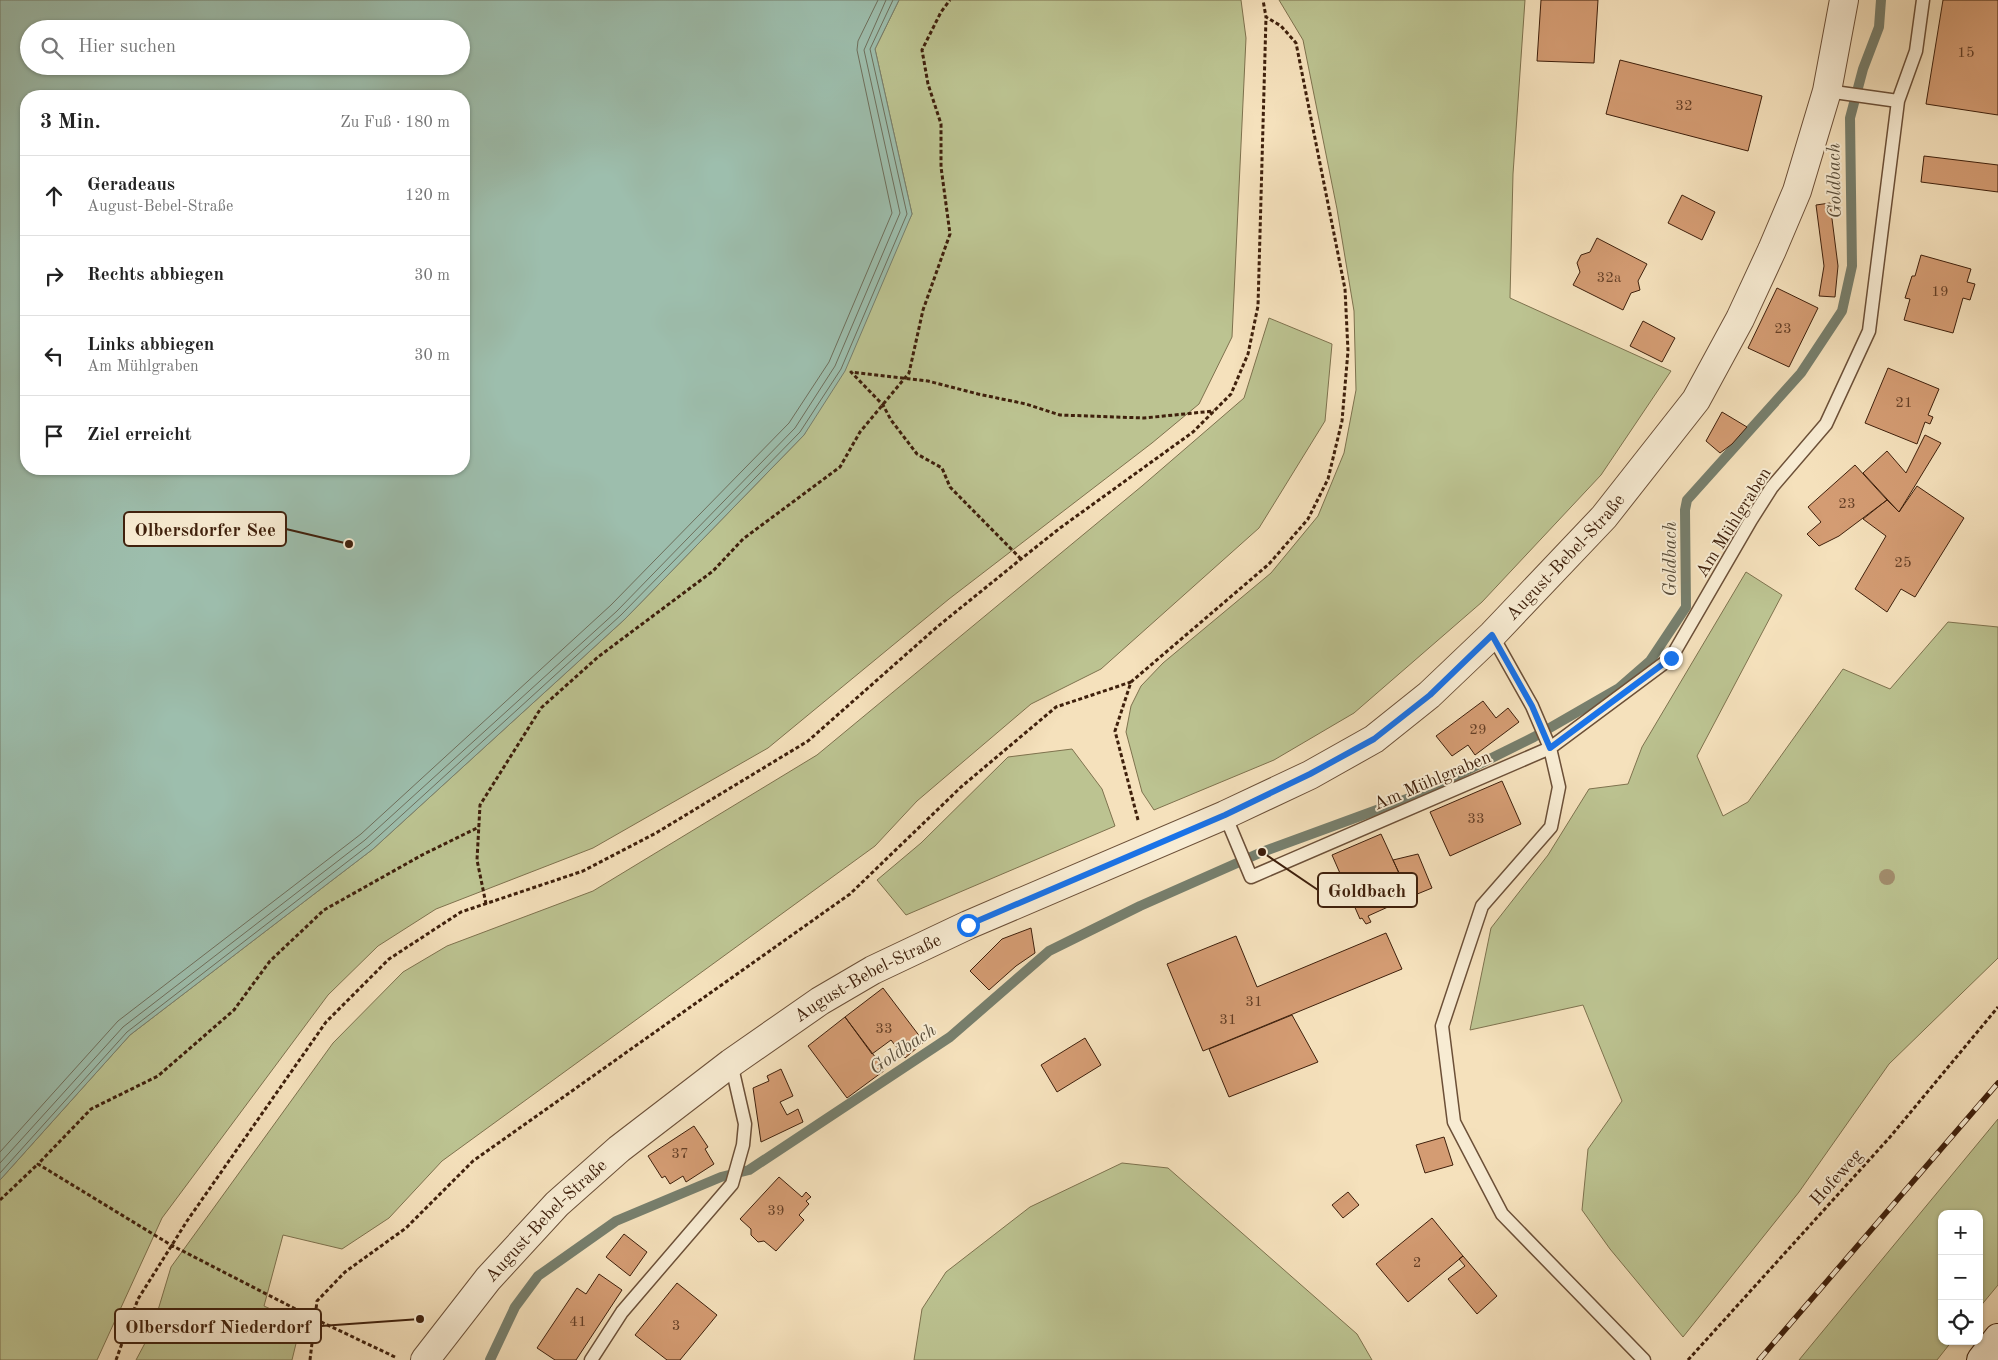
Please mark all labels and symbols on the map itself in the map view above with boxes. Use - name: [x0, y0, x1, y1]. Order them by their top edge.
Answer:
- house number: 15: [1957, 46, 1975, 61]
- house number: 32: [1675, 99, 1693, 114]
- water label: Goldbach: [1825, 143, 1846, 219]
- house number: 32a: [1597, 271, 1622, 286]
- house number: 19: [1931, 285, 1949, 300]
- house number: 23: [1774, 322, 1792, 337]
- house number: 21: [1895, 396, 1913, 411]
- street label: Am Mühlgraben: [1693, 464, 1775, 581]
- street label: August-Bebel-Straße: [1503, 491, 1628, 624]
- house number: 23: [1838, 497, 1856, 512]
- callout: Olbersdorfer See: [124, 512, 286, 546]
- water label: Goldbach: [1662, 521, 1681, 597]
- text: Olbersdorfer See: [134, 522, 276, 541]
- house number: 25: [1894, 556, 1912, 571]
- route end: [1660, 647, 1683, 670]
- house number: 29: [1469, 723, 1487, 738]
- street label: Am Mühlgraben: [1371, 748, 1494, 814]
- house number: 33: [1467, 812, 1485, 827]
- callout: Goldbach: [1318, 873, 1417, 907]
- text: Goldbach: [1328, 883, 1407, 902]
- route start: [957, 914, 980, 937]
- street label: August-Bebel-Straße: [791, 931, 944, 1026]
- house number: 31: [1245, 995, 1263, 1010]
- house number: 31: [1219, 1013, 1237, 1028]
- water label: Goldbach: [867, 1021, 940, 1079]
- house number: 33: [875, 1022, 893, 1037]
- street label: Hofeweg: [1807, 1146, 1867, 1209]
- house number: 37: [671, 1147, 689, 1162]
- street label: August-Bebel-Straße: [482, 1156, 611, 1286]
- house number: 39: [767, 1204, 785, 1219]
- house number: 2: [1413, 1256, 1421, 1271]
- callout: Olbersdorf Niederdorf: [115, 1309, 321, 1343]
- house number: 41: [569, 1315, 587, 1330]
- text: Olbersdorf Niederdorf: [125, 1319, 312, 1338]
- house number: 3: [672, 1319, 680, 1334]

